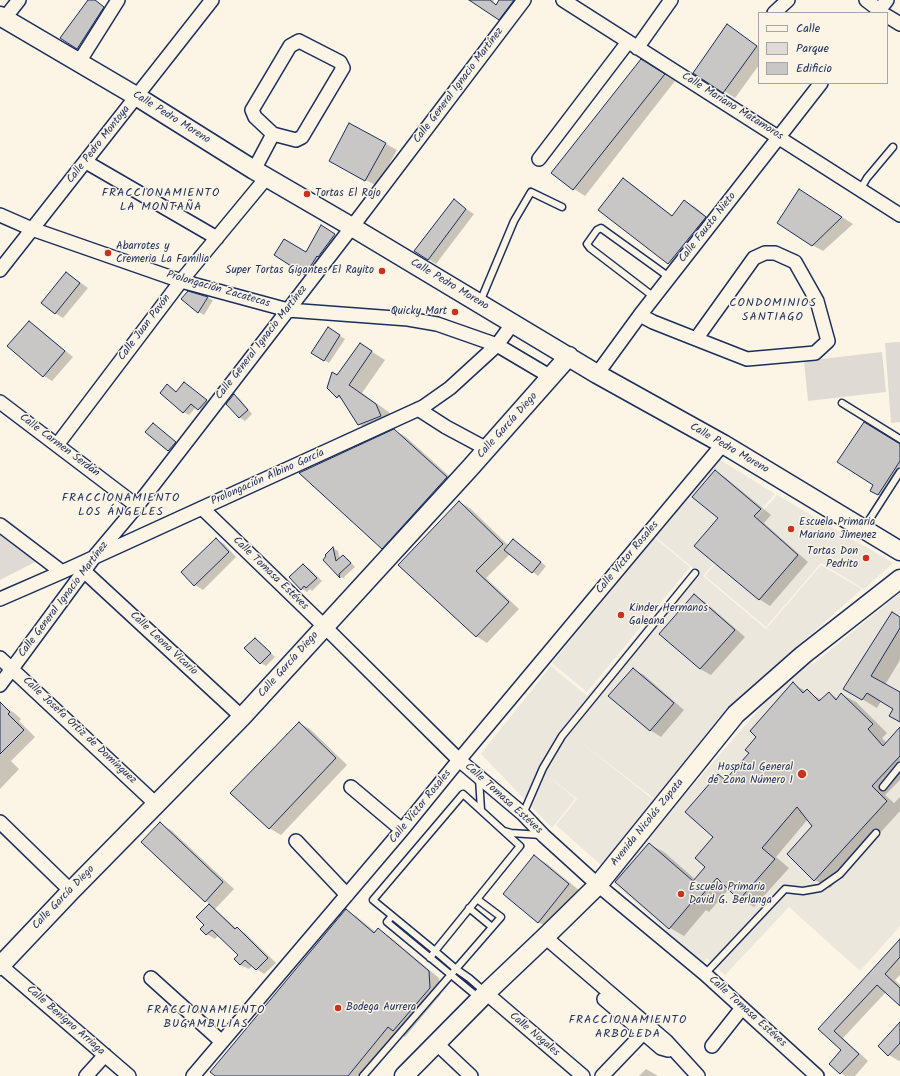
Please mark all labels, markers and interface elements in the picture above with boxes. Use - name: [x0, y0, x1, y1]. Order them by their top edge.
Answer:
- legend: [758, 12, 888, 84]
- text: Calle: [796, 19, 820, 38]
- street label: Calle General Ignacio Martínez: [411, 26, 507, 146]
- text: Parque: [796, 39, 829, 58]
- text: Edificio: [796, 59, 832, 78]
- street label: Calle Mariano Matamoros: [679, 70, 785, 144]
- street label: Calle Pedro Moreno: [130, 89, 212, 147]
- street label: Calle Pedro Montoya: [65, 103, 133, 187]
- district label: FRACCIONAMIENTO LA MONTAÑA: [102, 187, 220, 215]
- place label: Tortas El Rojo: [315, 187, 381, 201]
- marker: Tortas El Rojo: [302, 189, 312, 199]
- street label: Calle Fausto Nieto: [677, 190, 739, 266]
- place label: Abarrotes y Cremeria La Familia: [116, 240, 209, 266]
- marker: Abarrotes y Cremeria La Familia: [103, 248, 113, 258]
- street label: Calle Pedro Moreno: [407, 256, 491, 314]
- place label: Super Tortas Gigantes El Rayito: [226, 264, 374, 278]
- marker: Super Tortas Gigantes El Rayito: [377, 266, 387, 276]
- street label: Prolongación Zacatecas: [165, 269, 271, 311]
- street label: Calle General Ignacio Martínez: [213, 283, 311, 403]
- street label: Calle Juan Pavón: [116, 292, 174, 364]
- district label: CONDOMINIOS SANTIAGO: [729, 297, 817, 325]
- place label: Quicky Mart: [391, 305, 447, 319]
- marker: Quicky Mart: [450, 307, 460, 317]
- street label: Calle García Diego: [475, 390, 541, 462]
- street label: Calle Carmen Serdán: [16, 412, 102, 480]
- street label: Calle Pedro Moreno: [687, 421, 771, 477]
- street label: Prolongación Albino García: [209, 447, 327, 509]
- district label: FRACCIONAMIENTO LOS ÁNGELES: [62, 492, 180, 520]
- place label: Escuela Primaria Mariano Jimenez: [799, 516, 877, 542]
- street label: Calle Víctor Rosales: [594, 519, 662, 597]
- marker: Escuela Primaria Mariano Jimenez: [786, 524, 796, 534]
- street label: Calle Tomasa Estéves: [229, 535, 311, 613]
- street label: Calle General Ignacio Martínez: [16, 540, 112, 660]
- place label: Tortas Don Pedrito: [807, 545, 858, 571]
- marker: Tortas Don Pedrito: [861, 553, 871, 563]
- place label: Kinder Hermanos Galeana: [629, 602, 708, 628]
- street label: Calle Leona Vicario: [126, 609, 200, 679]
- marker: Kinder Hermanos Galeana: [616, 610, 626, 620]
- street label: Calle García Diego: [256, 629, 322, 701]
- street label: Calle Josefa Ortiz de Domínguez: [19, 675, 139, 787]
- street label: Calle Tomasa Estéves: [461, 761, 545, 837]
- place label: Hospital General de Zona Número 1: [708, 761, 793, 787]
- street label: Calle Víctor Rosales: [387, 768, 455, 846]
- marker: Hospital General de Zona Número 1: [796, 768, 808, 780]
- street label: Avenida Nicolás Zapata: [609, 777, 687, 869]
- street label: Calle García Diego: [30, 863, 98, 933]
- place label: Escuela Primaria David G. Berlanga: [689, 881, 772, 907]
- marker: Escuela Primaria David G. Berlanga: [676, 889, 686, 899]
- street label: Calle Tomasa Estéves: [705, 974, 789, 1050]
- street label: Calle Benigno Arriaga: [23, 983, 107, 1059]
- place label: Bodega Aurrera: [346, 1001, 416, 1015]
- marker: Bodega Aurrera: [333, 1003, 343, 1013]
- district label: FRACCIONAMIENTO BUGAMBILIAS: [147, 1004, 265, 1032]
- street label: Calle Nogales: [506, 1010, 562, 1060]
- district label: FRACCIONAMIENTO ARBOLEDA: [569, 1014, 687, 1042]

